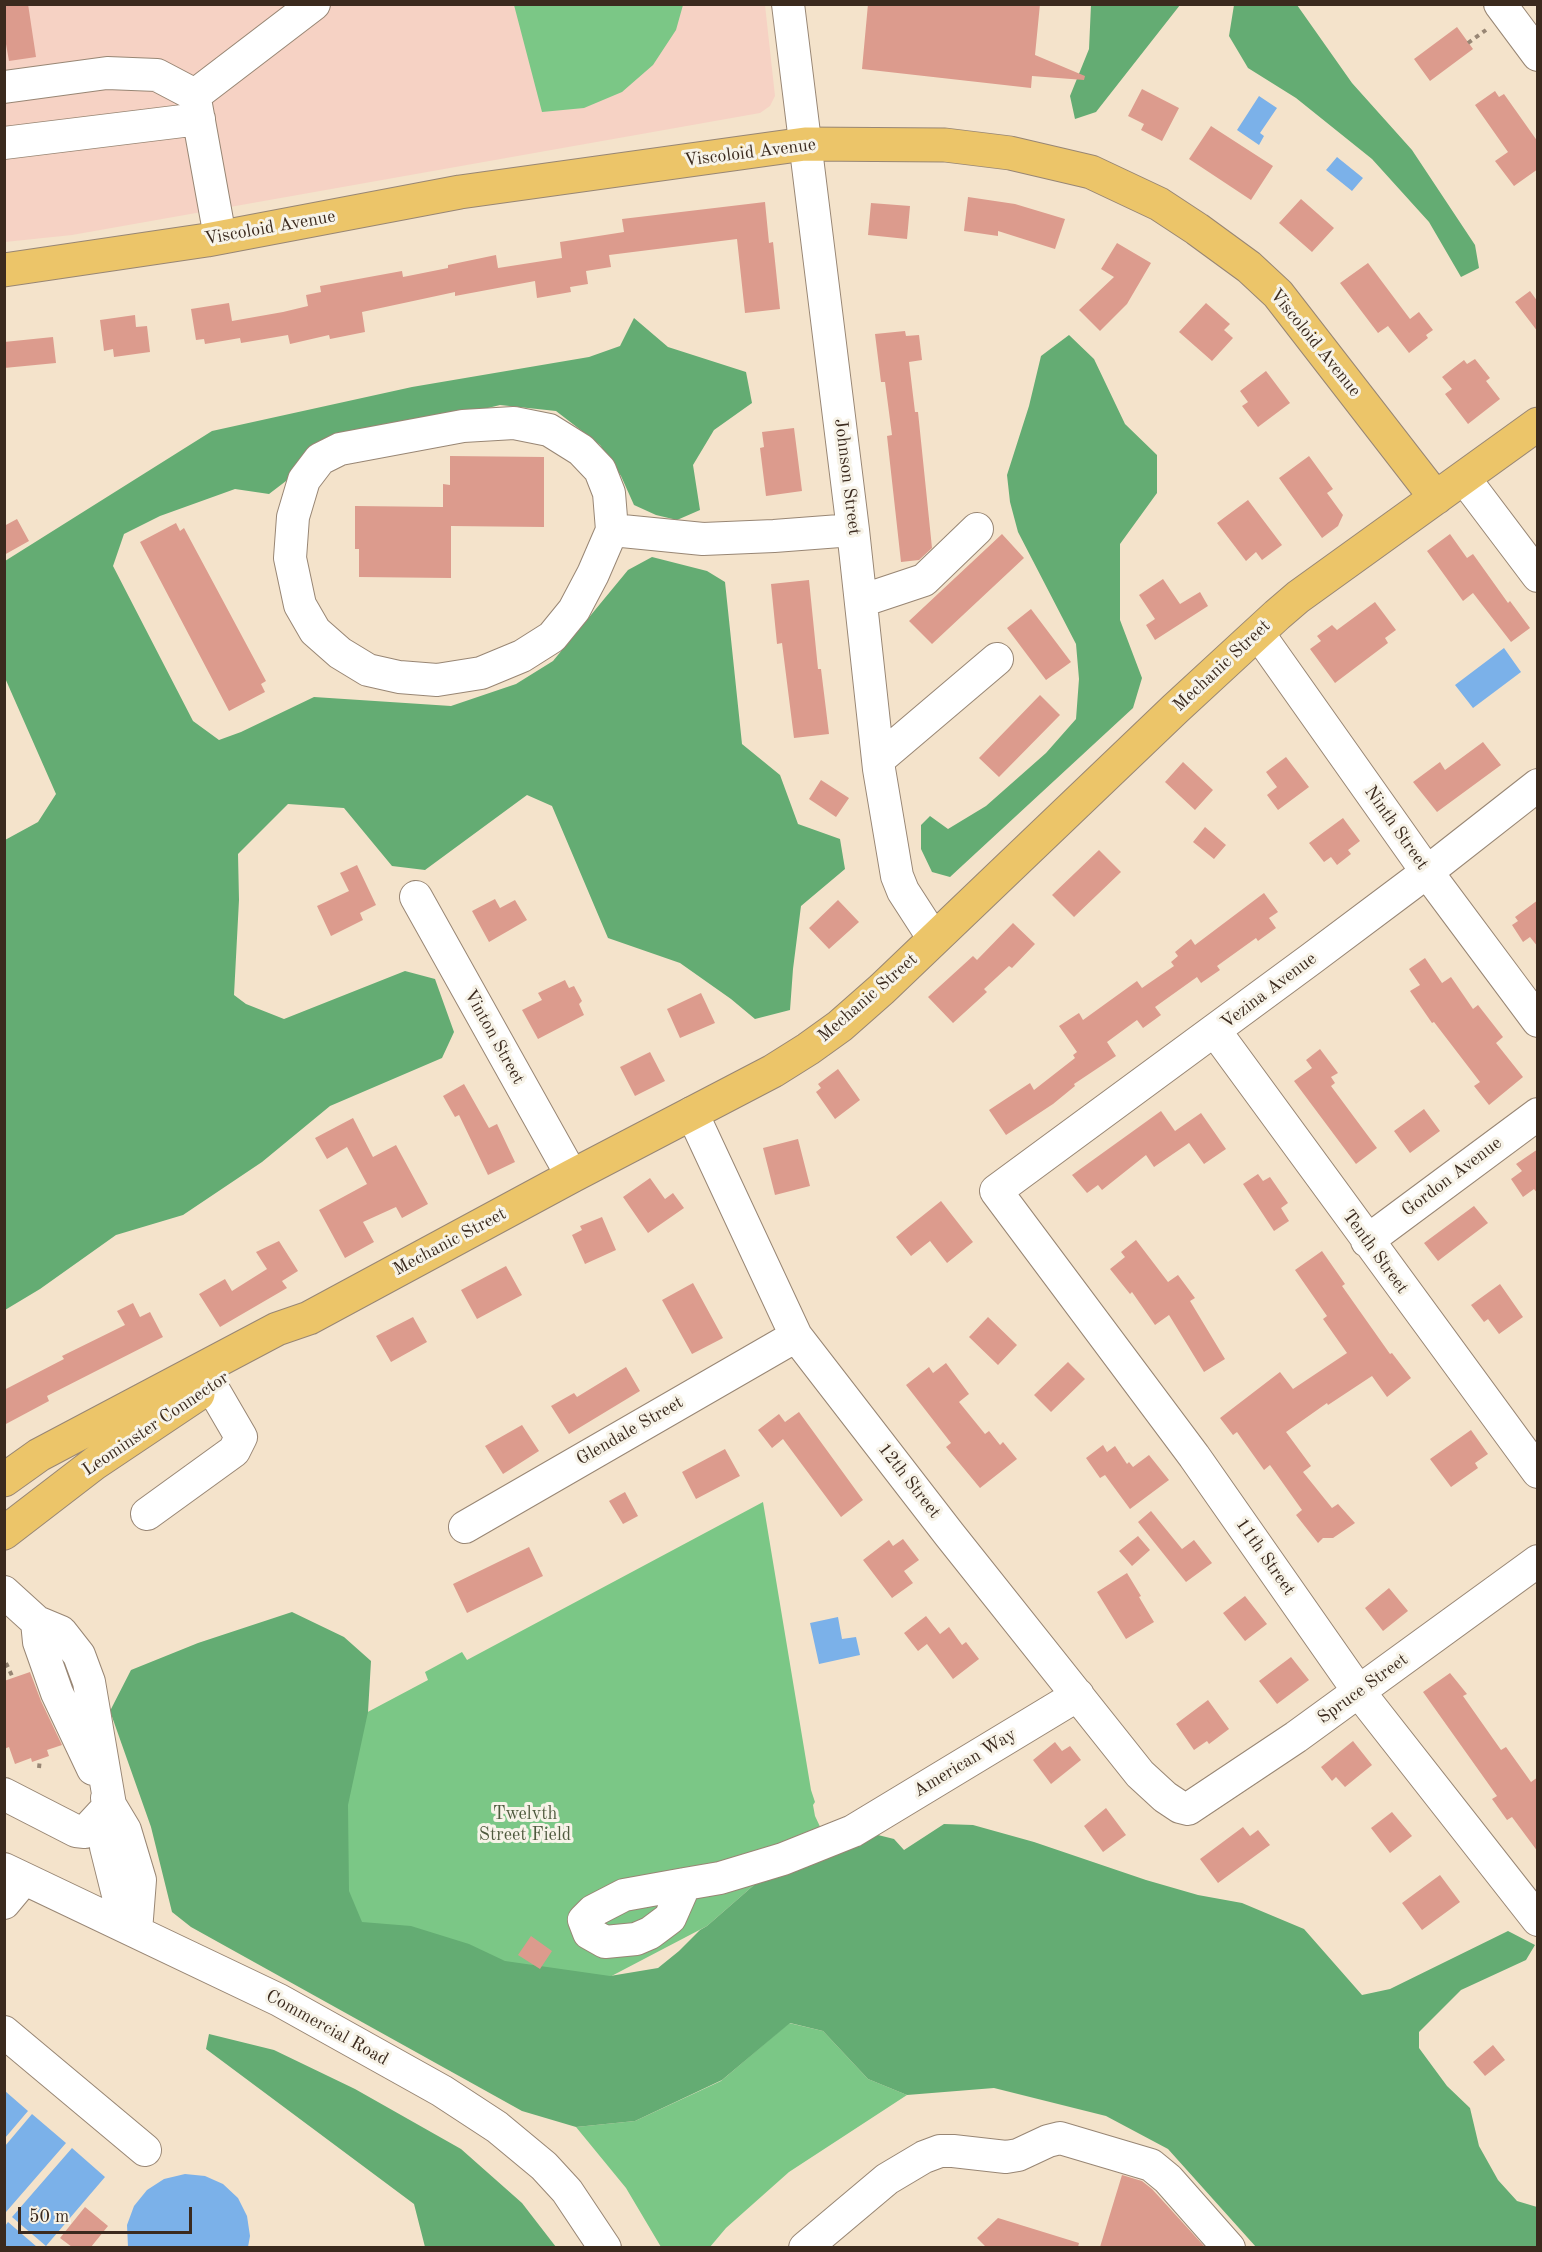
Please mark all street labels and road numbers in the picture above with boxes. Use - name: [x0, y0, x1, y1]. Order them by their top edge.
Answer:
- street label: Viscoloid Avenue: [683, 134, 817, 172]
- street label: Viscoloid Avenue: [203, 206, 337, 250]
- street label: Viscoloid Avenue: [1265, 285, 1365, 401]
- street label: Johnson Street: [829, 417, 865, 537]
- street label: Mechanic Street: [1169, 615, 1275, 717]
- street label: Ninth Street: [1359, 782, 1433, 874]
- street label: Vezina Avenue: [1217, 948, 1321, 1034]
- street label: Mechanic Street: [814, 949, 922, 1047]
- street label: Vinton Street: [459, 986, 529, 1088]
- street label: Gordon Avenue: [1398, 1132, 1506, 1222]
- street label: Mechanic Street: [390, 1203, 510, 1281]
- street label: Tenth Street: [1337, 1206, 1413, 1298]
- street label: Leominster Connector: [79, 1367, 233, 1481]
- street label: Glendale Street: [573, 1392, 687, 1470]
- street label: 12th Street: [873, 1439, 945, 1523]
- street label: 11th Street: [1230, 1514, 1300, 1600]
- street label: Spruce Street: [1314, 1649, 1412, 1729]
- street label: American Way: [910, 1724, 1020, 1802]
- street label: Commercial Road: [262, 1985, 392, 2071]

